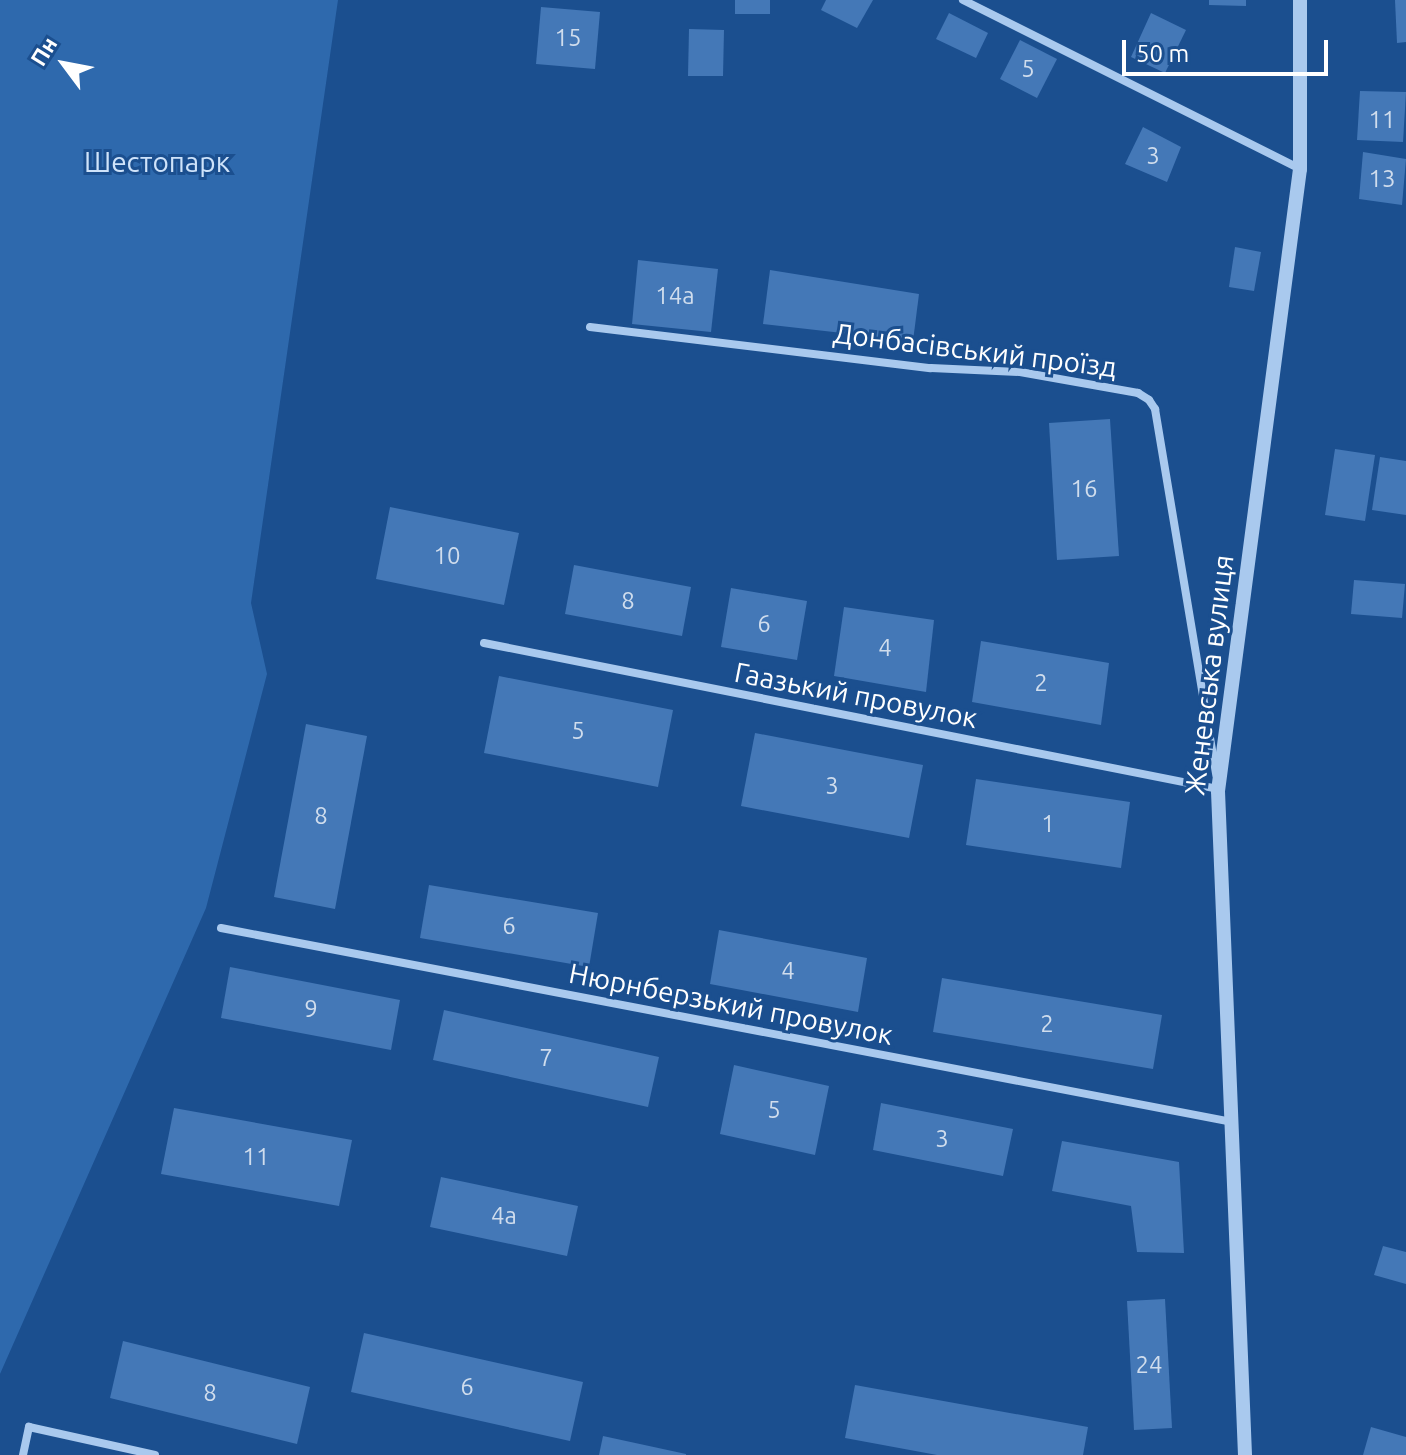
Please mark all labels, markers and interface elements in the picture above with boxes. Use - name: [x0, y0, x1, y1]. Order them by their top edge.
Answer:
- north arrow: [24, 24, 104, 104]
- house number: 15: [554, 24, 582, 52]
- scale bar: [1126, 24, 1332, 74]
- text: Пн: [25, 32, 61, 70]
- text: 50 m: [1136, 40, 1189, 67]
- house number: 5: [1021, 55, 1035, 83]
- house number: 11: [1368, 106, 1396, 134]
- house number: 3: [1146, 142, 1160, 170]
- park label: Шестопарк: [84, 145, 230, 179]
- house number: 13: [1368, 165, 1396, 193]
- house number: 14а: [655, 282, 695, 310]
- street label: Донбасівський проїзд: [831, 316, 1119, 384]
- house number: 16: [1070, 475, 1098, 503]
- house number: 10: [433, 542, 461, 570]
- street label: Женевська вулиця: [1178, 553, 1240, 797]
- house number: 8: [621, 587, 635, 615]
- house number: 6: [757, 610, 771, 638]
- house number: 4: [878, 634, 892, 662]
- street label: Гаазький провулок: [732, 655, 980, 735]
- house number: 2: [1034, 669, 1048, 697]
- house number: 5: [571, 717, 585, 745]
- house number: 3: [825, 772, 839, 800]
- house number: 8: [314, 802, 328, 830]
- house number: 1: [1041, 810, 1055, 838]
- house number: 6: [502, 912, 516, 940]
- street label: Нюрнберзький провулок: [566, 956, 896, 1052]
- house number: 4: [781, 957, 795, 985]
- house number: 9: [304, 995, 318, 1023]
- house number: 2: [1040, 1010, 1054, 1038]
- house number: 7: [539, 1044, 553, 1072]
- house number: 5: [767, 1096, 781, 1124]
- house number: 3: [935, 1125, 949, 1153]
- house number: 11: [242, 1143, 270, 1171]
- house number: 4а: [491, 1202, 517, 1230]
- house number: 24: [1135, 1351, 1163, 1379]
- house number: 6: [460, 1373, 474, 1401]
- house number: 8: [203, 1379, 217, 1407]

